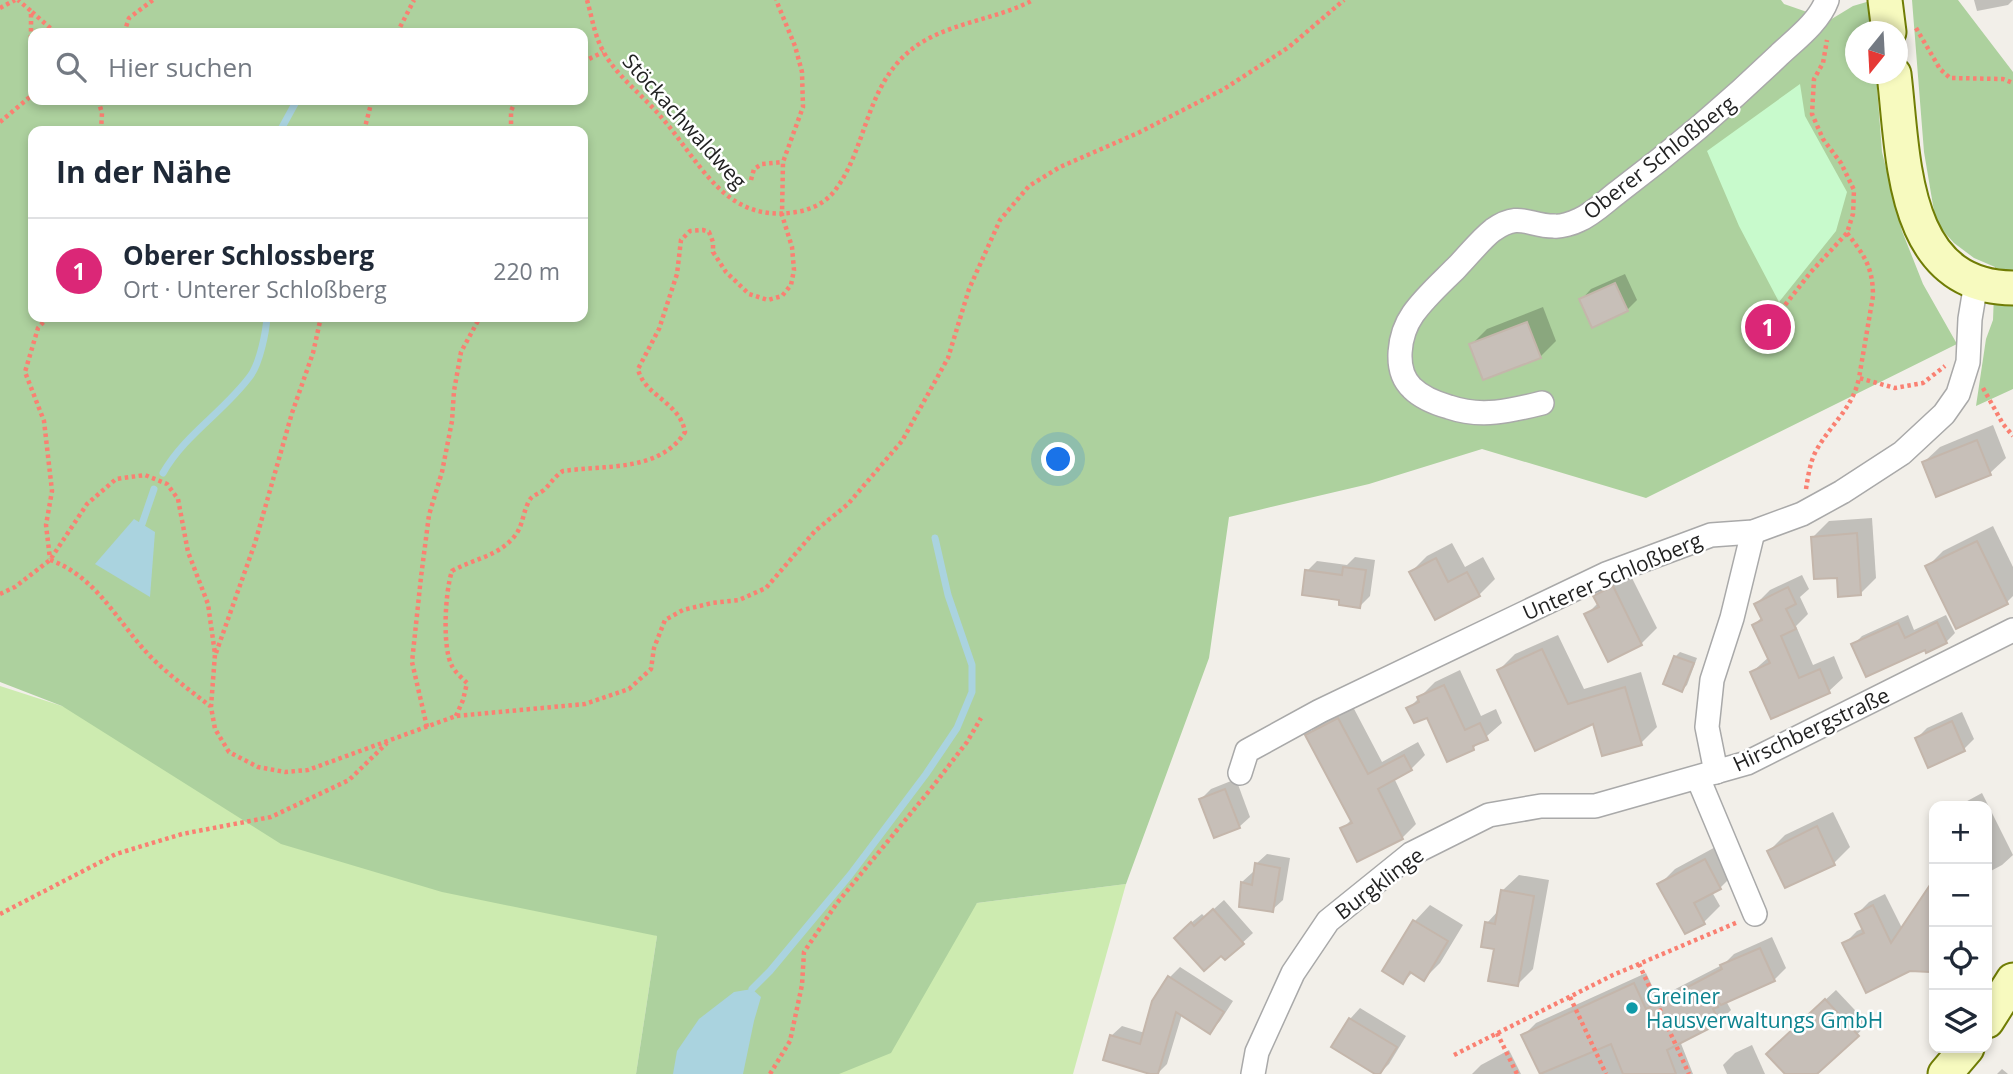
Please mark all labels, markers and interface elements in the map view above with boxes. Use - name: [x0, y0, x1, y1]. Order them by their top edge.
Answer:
- north arrow: [1845, 21, 1908, 84]
- search box: [28, 28, 588, 105]
- street label: Stöckachwaldweg: [617, 47, 753, 195]
- icon: search: [52, 48, 90, 86]
- text: Hier suchen: [108, 49, 253, 85]
- street label: Oberer Schloßberg: [1577, 89, 1741, 225]
- text: In der Nähe: [56, 151, 232, 192]
- text: Oberer Schlossberg: [123, 237, 374, 273]
- text: 1: [72, 255, 86, 287]
- text: 220 m: [493, 255, 560, 287]
- text: Ort · Unterer Schloßberg: [123, 273, 387, 305]
- pin: 1: [1745, 301, 1791, 353]
- your location: [1041, 442, 1075, 476]
- street label: Unterer Schloßberg: [1518, 526, 1706, 626]
- street label: Hirschbergstraße: [1728, 680, 1894, 778]
- map controls: [1929, 801, 1992, 1053]
- button: +: [1929, 801, 1992, 864]
- street label: Burgklinge: [1329, 840, 1429, 926]
- button: −: [1929, 864, 1992, 927]
- button: locate: [1929, 927, 1992, 990]
- place label: Greiner Hausverwaltungs GmbH: [1646, 982, 1883, 1034]
- button: layers: [1929, 990, 1992, 1053]
- marker: Greiner Hausverwaltungs GmbH: [1624, 1000, 1640, 1016]

